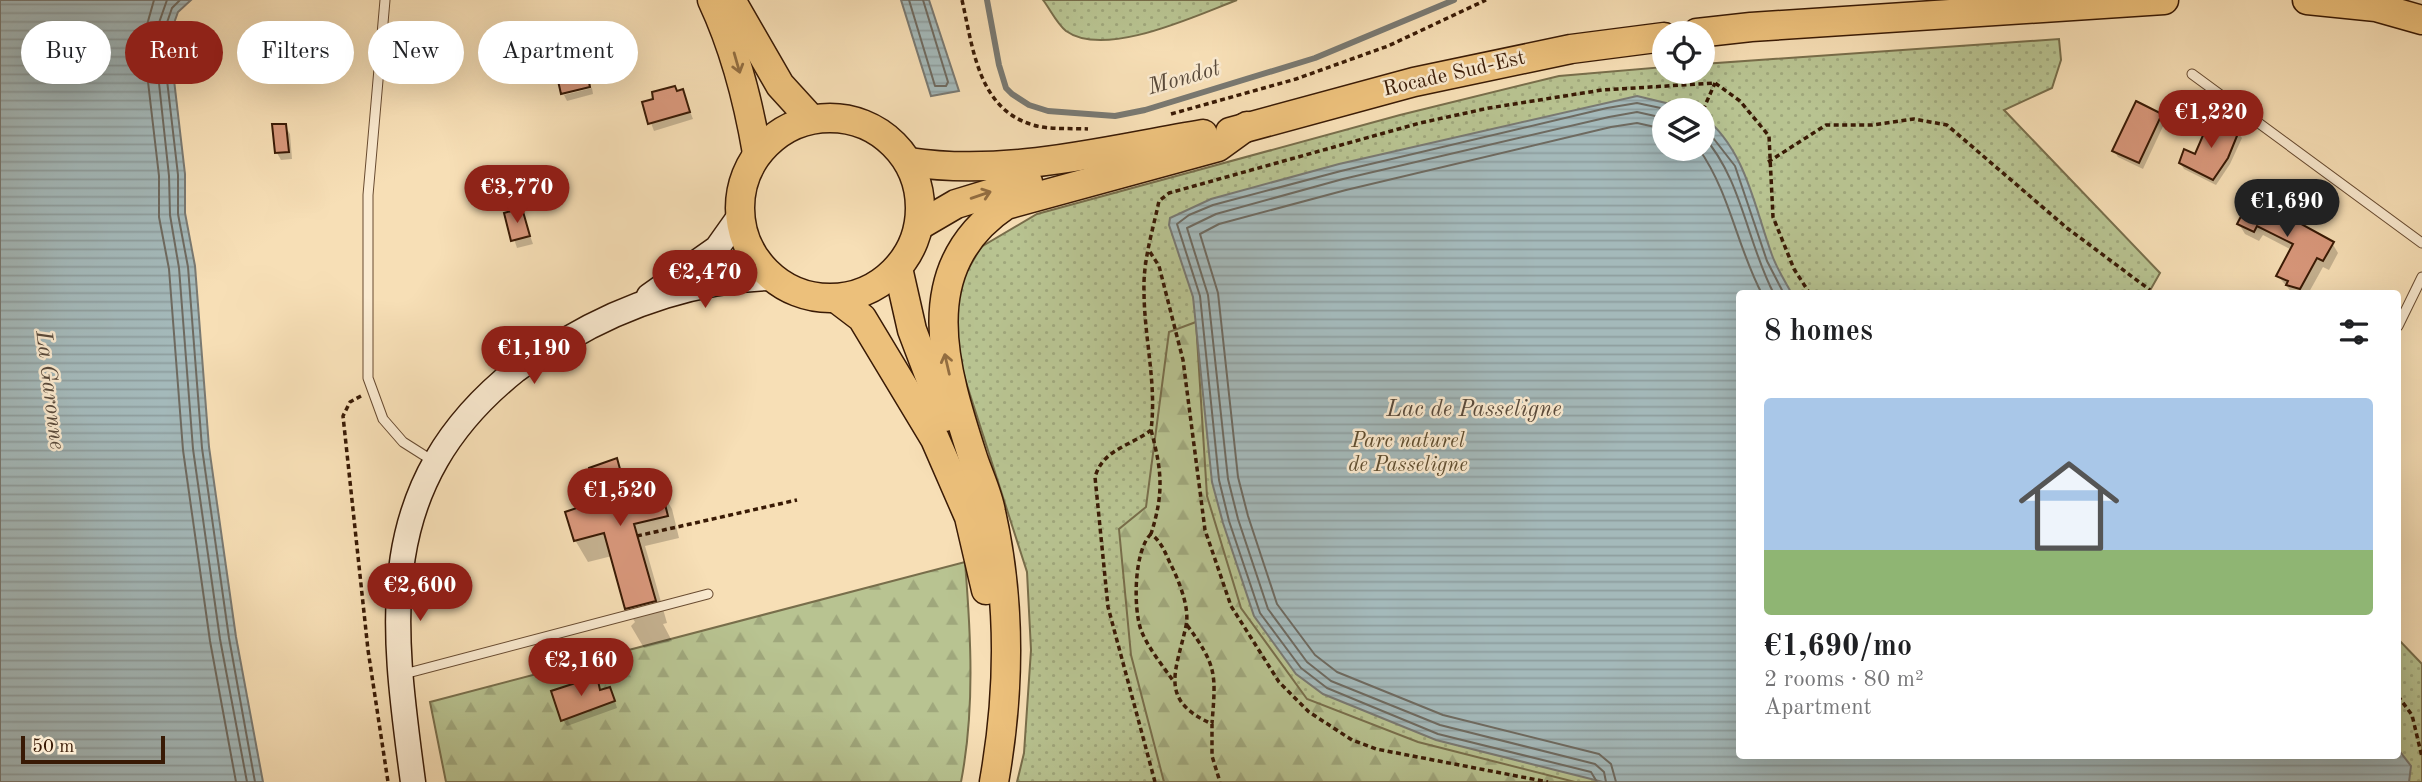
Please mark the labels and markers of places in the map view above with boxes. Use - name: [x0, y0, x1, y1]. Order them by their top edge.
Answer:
- pin: €1,220: [2154, 90, 2268, 150]
- pin: €3,770: [460, 166, 574, 225]
- pin: €1,690: [2230, 180, 2344, 239]
- pin: €2,470: [648, 250, 762, 310]
- pin: €1,190: [477, 326, 591, 386]
- pin: €1,520: [563, 468, 677, 528]
- pin: €2,600: [363, 564, 477, 623]
- pin: €2,160: [524, 638, 638, 698]

